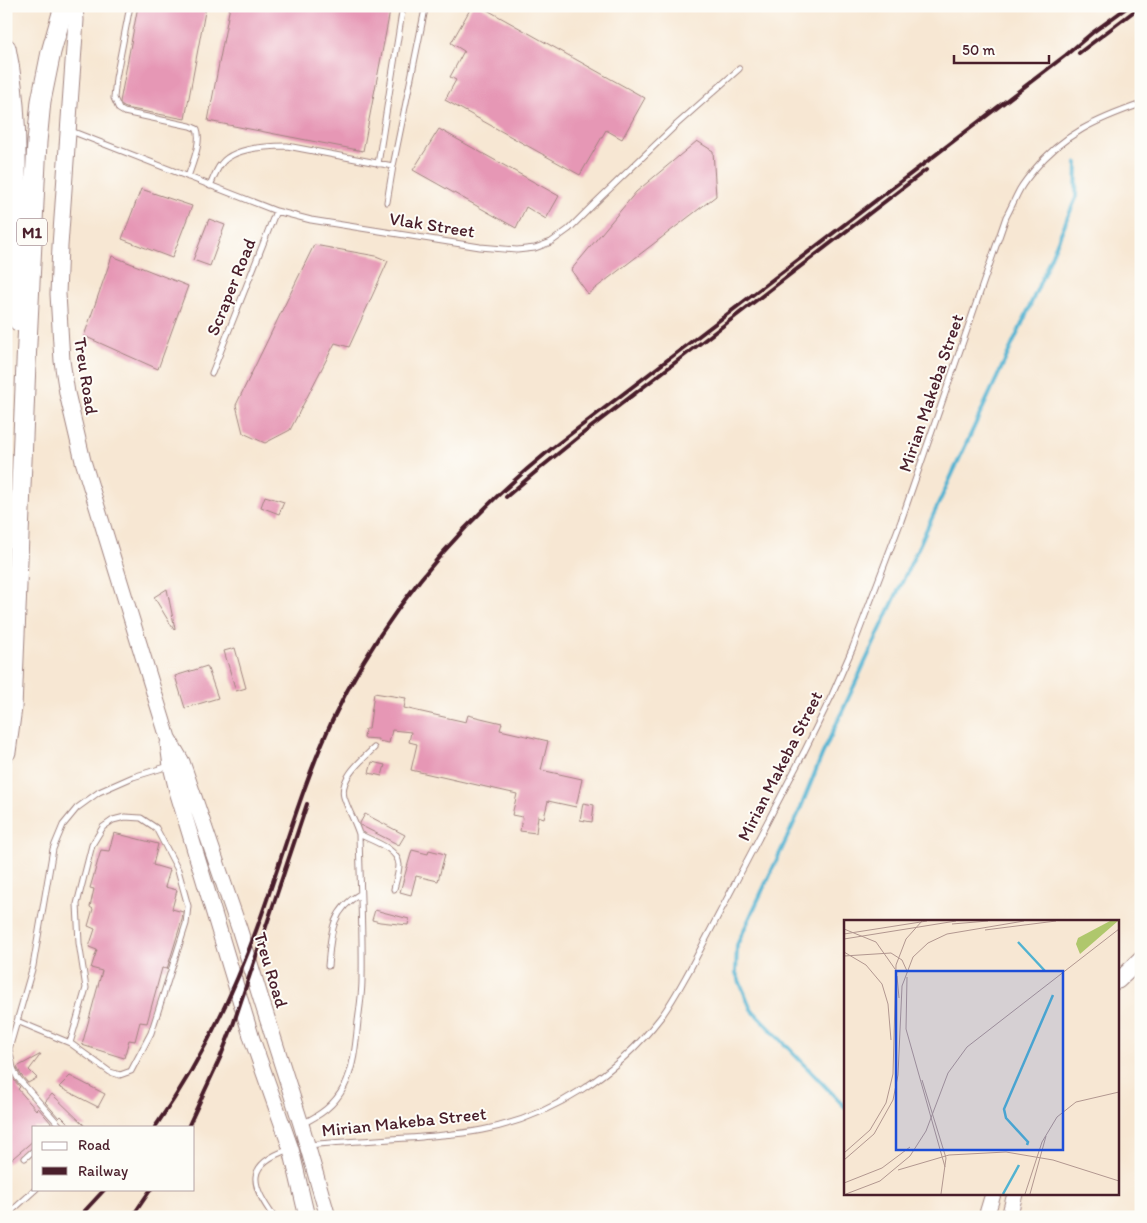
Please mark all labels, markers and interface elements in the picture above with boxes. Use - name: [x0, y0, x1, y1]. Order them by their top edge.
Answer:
- scale bar: [954, 32, 1050, 64]
- text: 50 m: [962, 41, 995, 59]
- street label: Vlak Street: [388, 207, 477, 243]
- road number: M1: [17, 218, 47, 246]
- street label: Scraper Road: [202, 235, 261, 339]
- street label: Mirian Makeba Street: [894, 311, 968, 475]
- street label: Treu Road: [69, 336, 103, 416]
- street label: Mirian Makeba Street: [733, 687, 827, 845]
- inset map: [844, 920, 1120, 1196]
- street label: Treu Road: [249, 929, 293, 1011]
- street label: Mirian Makeba Street: [321, 1102, 488, 1142]
- legend: [32, 1126, 195, 1190]
- text: Road: [78, 1136, 111, 1154]
- text: Railway: [78, 1162, 128, 1180]

